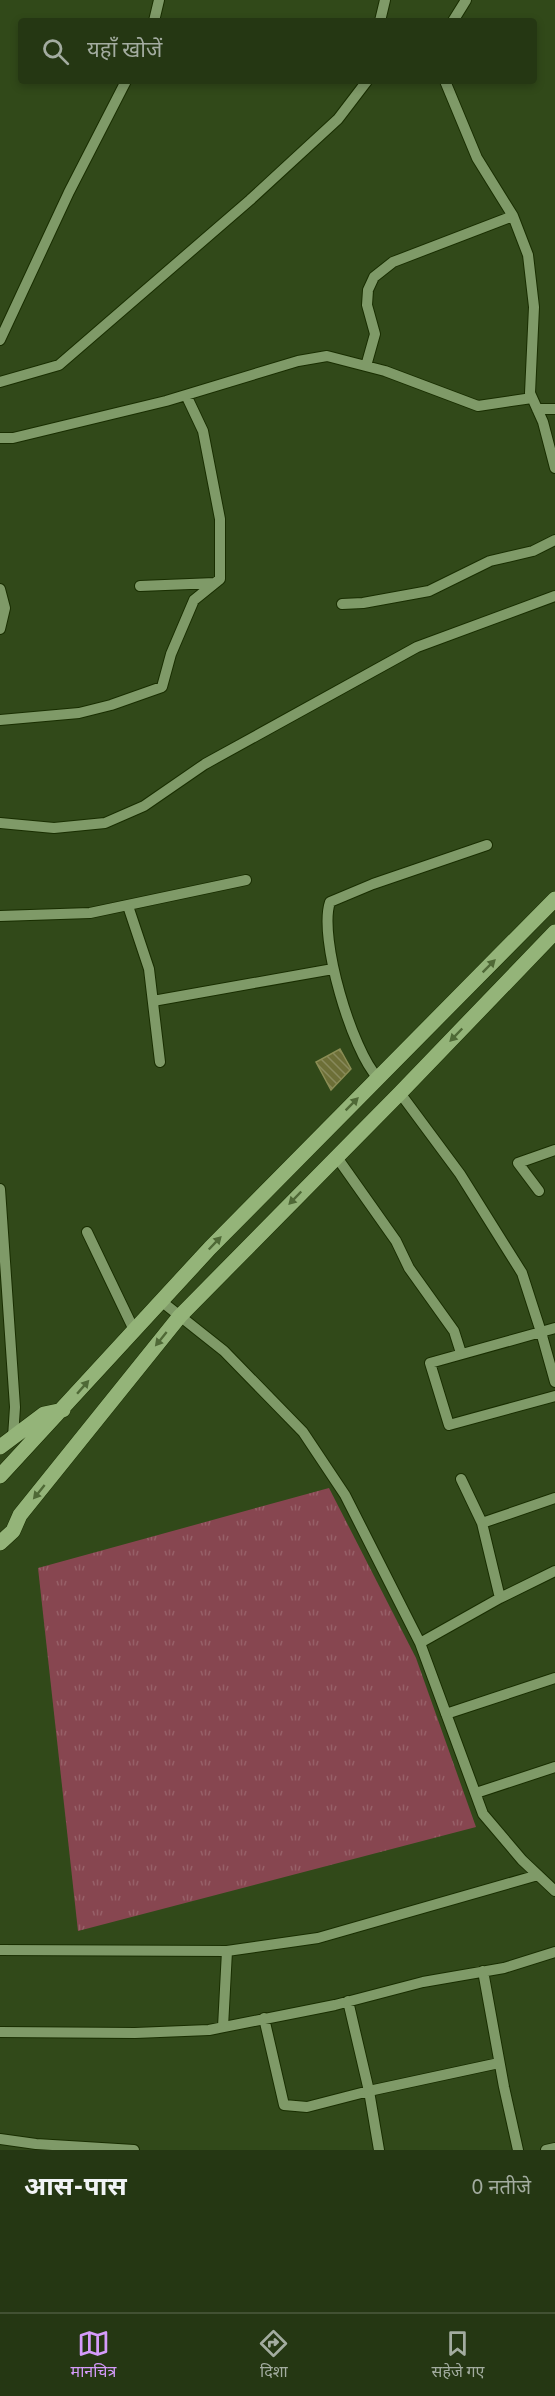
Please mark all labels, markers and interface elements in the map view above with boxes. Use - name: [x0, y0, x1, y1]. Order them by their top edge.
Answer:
- search box: [18, 18, 537, 84]
- icon: search: [39, 35, 72, 68]
- text: यहाँ खोजें: [87, 38, 162, 65]
- one-way arrow: [481, 959, 495, 973]
- one-way arrow: [449, 1027, 463, 1042]
- one-way arrow: [344, 1098, 358, 1112]
- one-way arrow: [288, 1191, 302, 1206]
- one-way arrow: [208, 1236, 222, 1251]
- one-way arrow: [155, 1332, 167, 1347]
- one-way arrow: [76, 1380, 89, 1395]
- one-way arrow: [33, 1484, 46, 1499]
- text: आस-पास: [24, 2172, 127, 2205]
- text: 0 नतीजे: [471, 2176, 531, 2202]
- tab: मानचित्र: [71, 2327, 116, 2384]
- tab: दिशा: [257, 2327, 290, 2384]
- tab: सहेजे गए: [432, 2327, 484, 2384]

